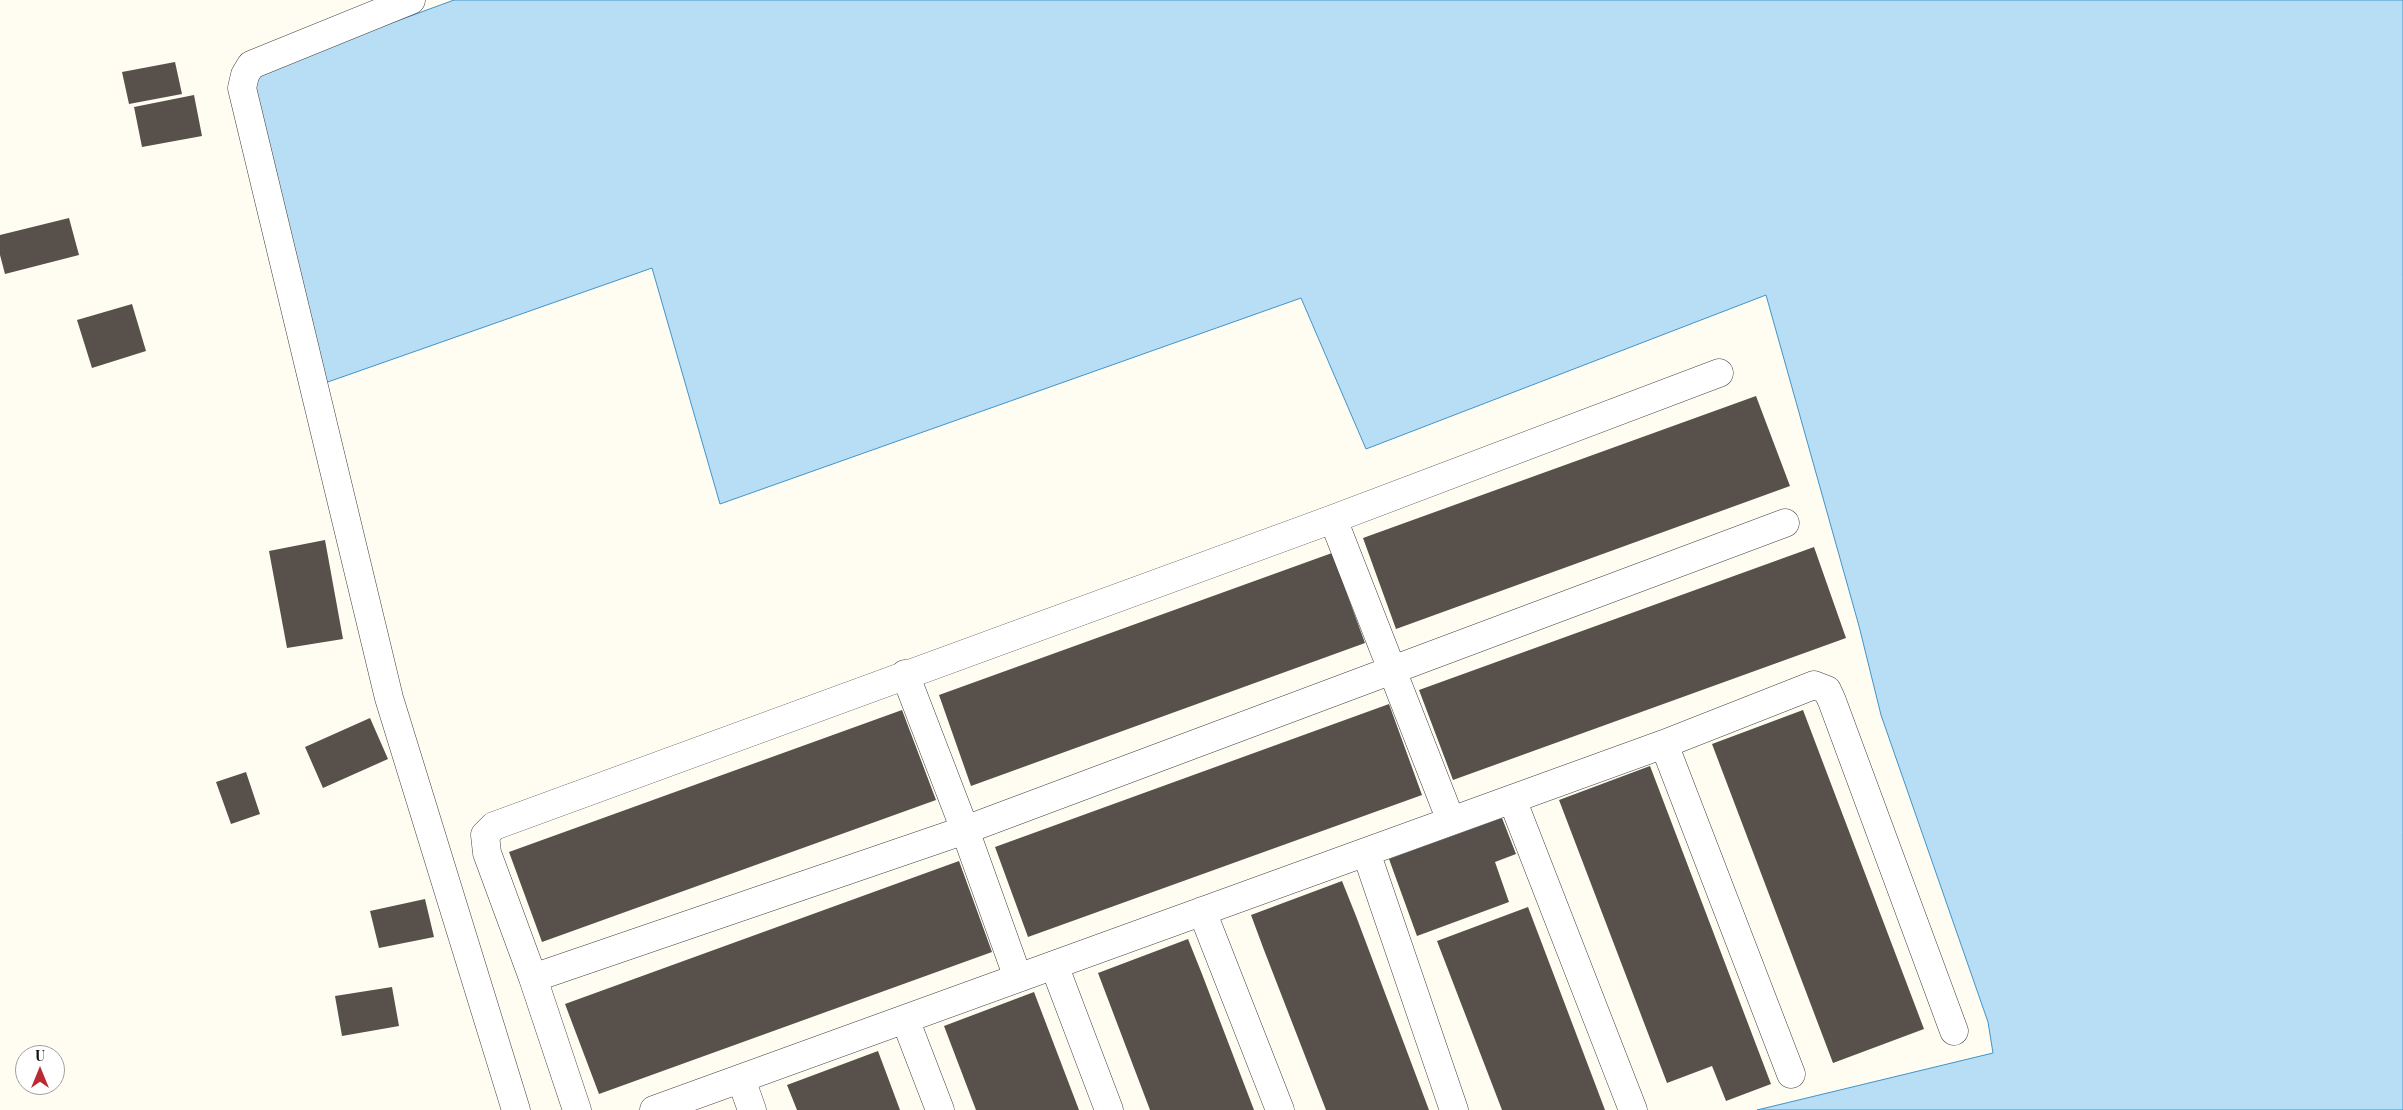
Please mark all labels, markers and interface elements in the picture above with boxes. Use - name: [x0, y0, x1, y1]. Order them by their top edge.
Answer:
- north arrow: [15, 1045, 65, 1095]
- text: U: [35, 1046, 45, 1065]

